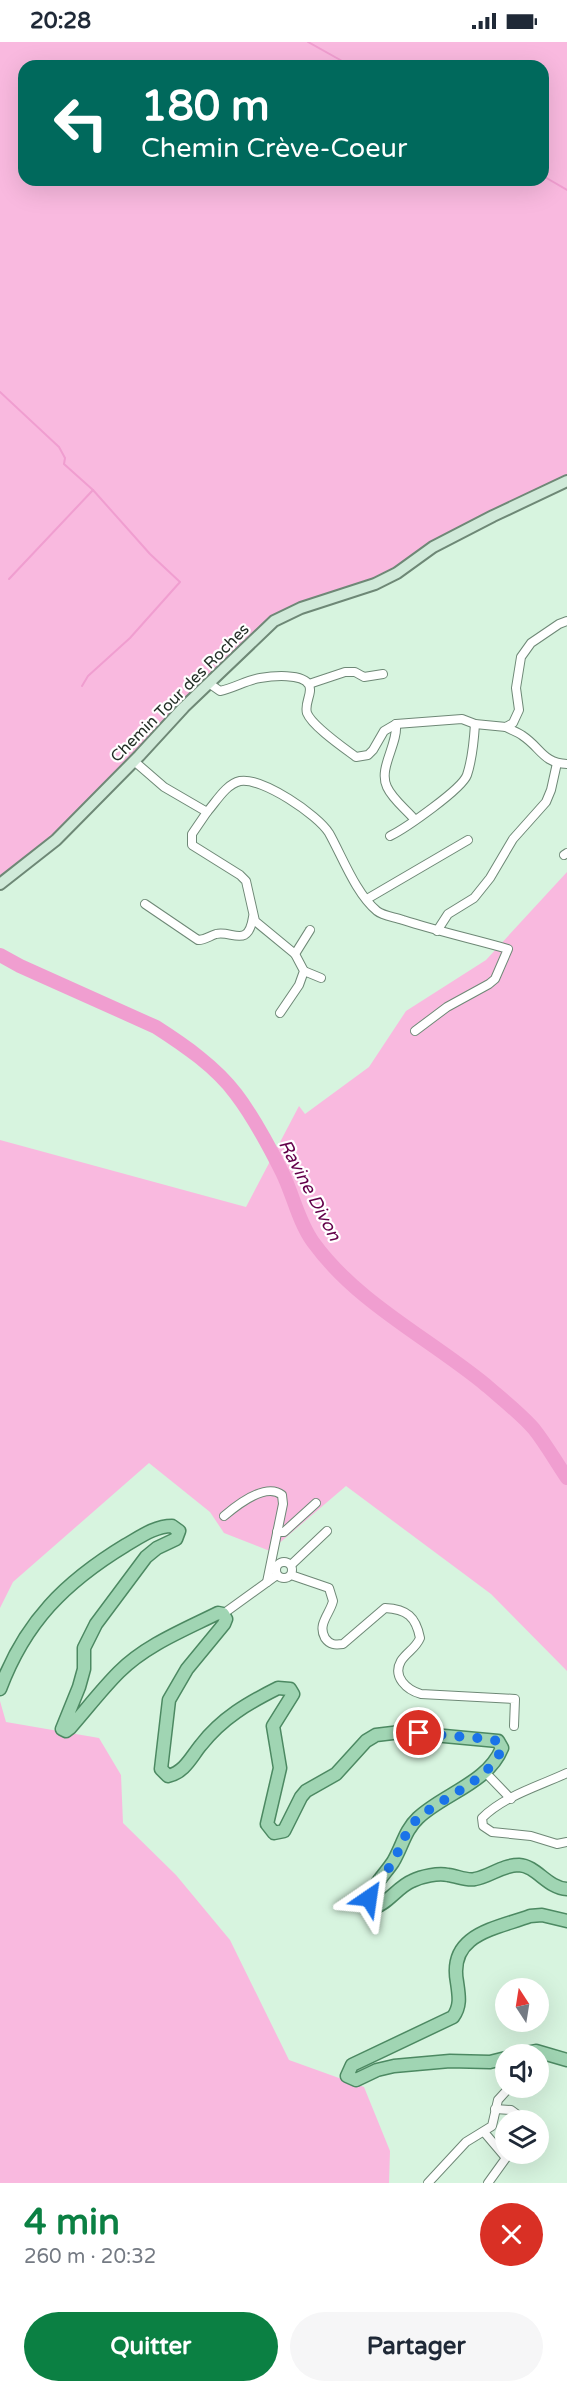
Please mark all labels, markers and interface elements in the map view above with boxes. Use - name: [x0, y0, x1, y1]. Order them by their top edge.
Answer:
- text: 20:28: [30, 8, 91, 34]
- text: 180 m: [141, 81, 270, 132]
- icon: left: [42, 84, 120, 162]
- text: Chemin Crève-Coeur: [141, 132, 407, 165]
- street label: Chemin Tour des Roches: [106, 619, 254, 767]
- water label: Ravine Divon: [274, 1135, 346, 1245]
- pin: [393, 1707, 444, 1758]
- icon: arrive: [402, 1716, 435, 1749]
- position arrow: [337, 1866, 401, 1930]
- north arrow: [495, 1978, 549, 2032]
- map controls: [495, 1978, 549, 2164]
- button: sound: [495, 2044, 549, 2098]
- button: layers: [495, 2110, 549, 2164]
- text: 4 min: [24, 2201, 120, 2244]
- button: close: [480, 2203, 543, 2266]
- text: 260 m · 20:32: [24, 2245, 156, 2269]
- button: Quitter: [24, 2312, 278, 2381]
- button: Partager: [290, 2312, 543, 2381]

